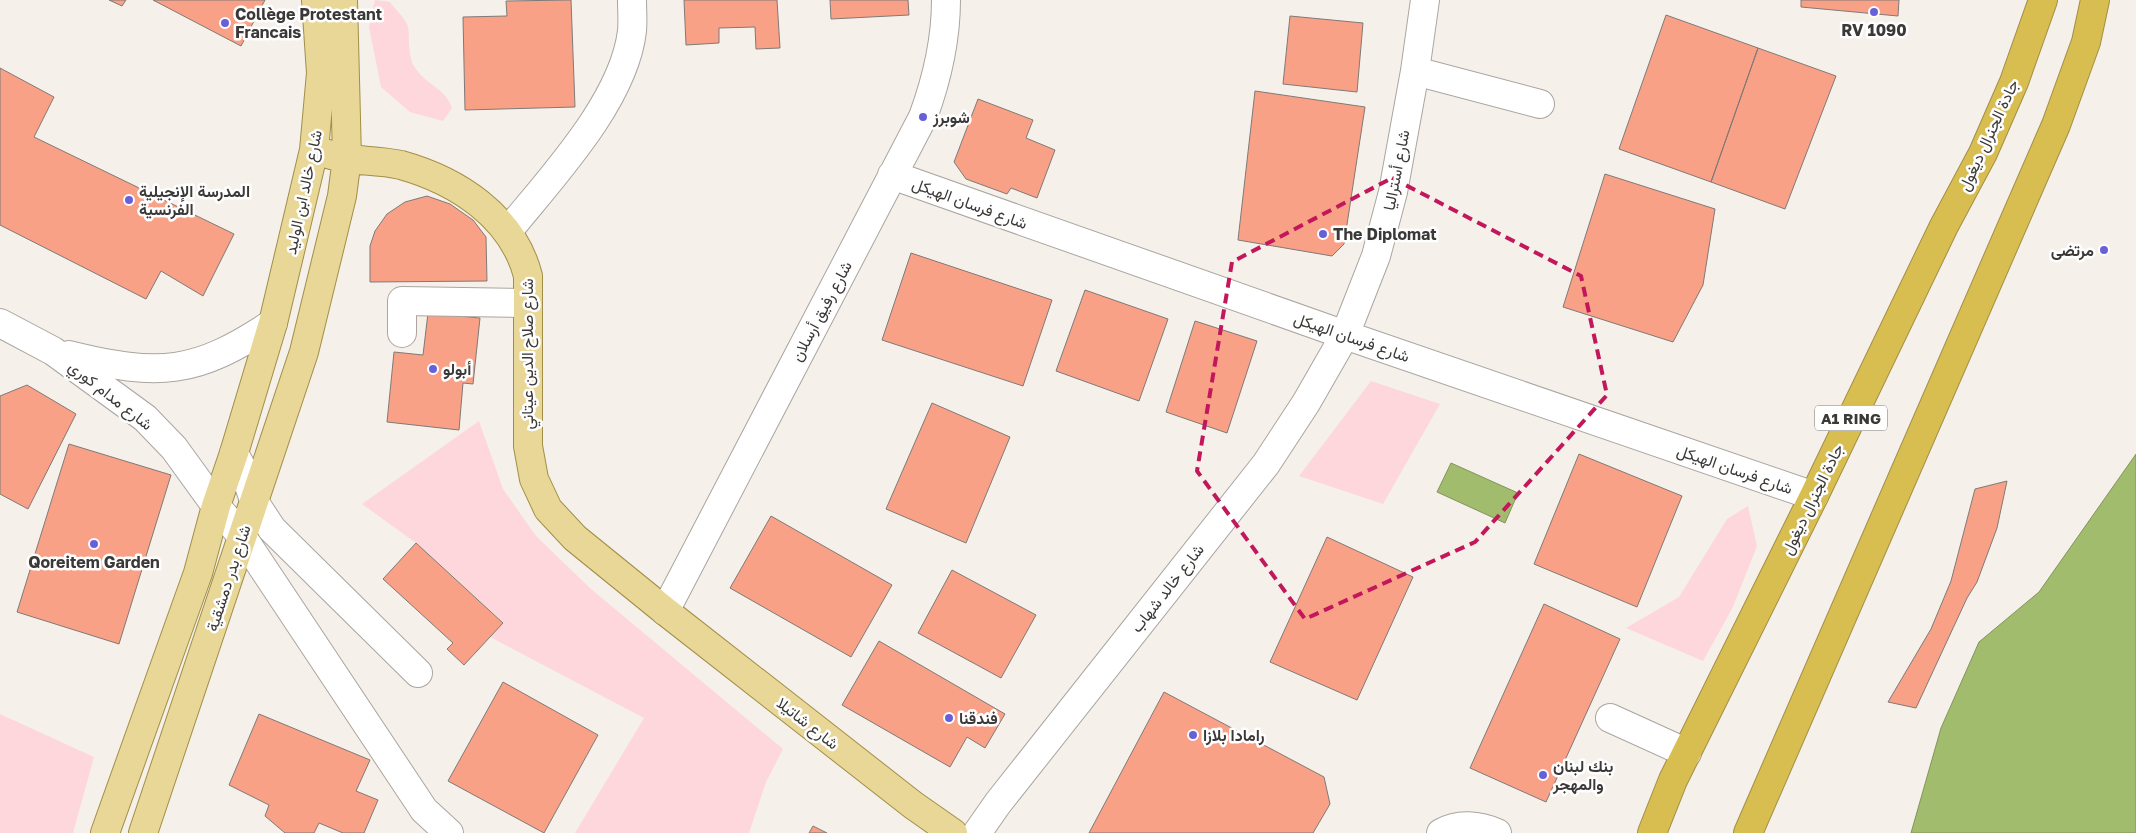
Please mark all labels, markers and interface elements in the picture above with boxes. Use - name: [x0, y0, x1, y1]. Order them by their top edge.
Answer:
- place label: Collège Protestant Francais: [235, 4, 382, 42]
- marker: RV 1090: [1868, 6, 1880, 18]
- marker: Collège Protestant Francais: [219, 17, 231, 29]
- place label: RV 1090: [1841, 20, 1907, 40]
- street label: جادة الجنرال ديغول: [1953, 76, 2024, 194]
- place label: شوبرز: [932, 107, 970, 128]
- marker: شوبرز: [917, 111, 929, 123]
- street label: شارع خالد ابن الوليد: [280, 128, 328, 256]
- street label: شارع أستراليا: [1378, 128, 1416, 212]
- street label: شارع فرسان الهيكل: [909, 173, 1030, 235]
- place label: المدرسة الإنجيلية الفرنسية: [139, 181, 250, 220]
- marker: المدرسة الإنجيلية الفرنسية: [123, 194, 135, 206]
- place label: The Diplomat: [1333, 224, 1437, 244]
- marker: The Diplomat: [1317, 228, 1329, 240]
- place label: مرتضى: [2051, 240, 2094, 261]
- marker: مرتضى: [2098, 244, 2110, 256]
- street label: شارع رفيق أرسلان: [786, 257, 858, 366]
- street label: شارع صلاح الدين عيتاني: [517, 278, 541, 430]
- street label: شارع فرسان الهيكل: [1291, 308, 1412, 368]
- street label: شارع مدام كوري: [62, 356, 157, 437]
- place label: أبولو: [443, 359, 471, 380]
- marker: أبولو: [427, 363, 439, 375]
- road number: A1 RING: [1815, 406, 1887, 430]
- street label: شارع فرسان الهيكل: [1674, 440, 1795, 500]
- street label: جادة الجنرال ديغول: [1777, 440, 1848, 558]
- street label: شارع بدر دمشقية: [201, 522, 257, 634]
- marker: Qoreitem Garden: [88, 538, 100, 550]
- street label: شارع خالد شهاب: [1126, 540, 1209, 638]
- place label: Qoreitem Garden: [28, 552, 160, 572]
- street label: شارع شاتيلا: [772, 693, 843, 755]
- place label: فندقنا: [959, 708, 998, 728]
- marker: فندقنا: [943, 712, 955, 724]
- place label: رامادا بلازا: [1203, 725, 1265, 746]
- marker: رامادا بلازا: [1187, 729, 1199, 741]
- place label: بنك لبنان والمهجر: [1552, 756, 1613, 795]
- marker: بنك لبنان والمهجر: [1537, 769, 1549, 781]

